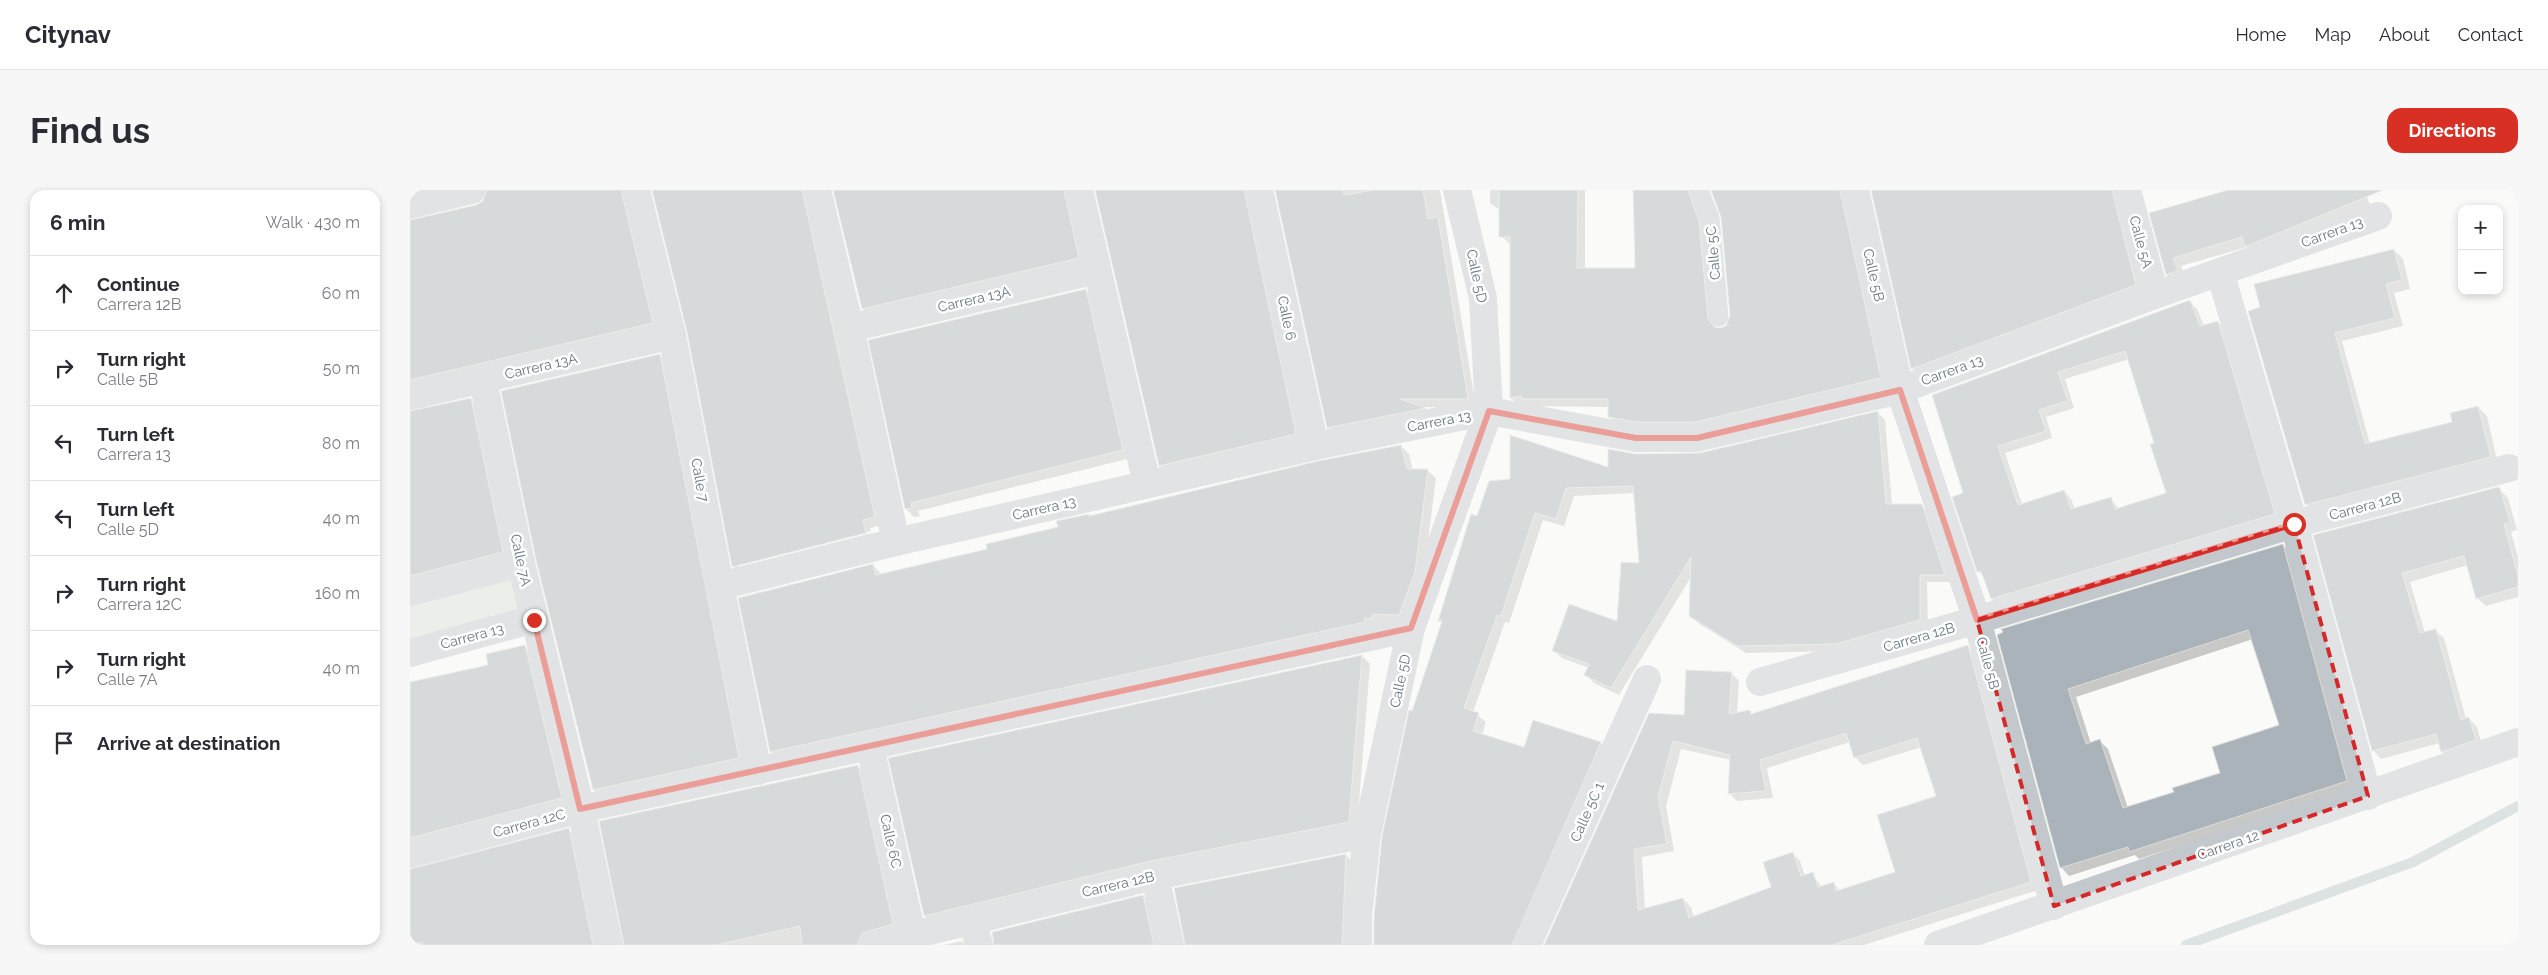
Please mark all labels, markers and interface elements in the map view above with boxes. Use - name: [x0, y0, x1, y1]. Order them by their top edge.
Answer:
- text: Citynav: [25, 20, 111, 49]
- text: Home: [2235, 24, 2286, 45]
- text: Map: [2314, 24, 2351, 45]
- text: About: [2379, 24, 2430, 45]
- text: Contact: [2458, 24, 2523, 45]
- button: Directions: [2387, 108, 2518, 153]
- text: Find us: [30, 110, 150, 151]
- map controls: [2458, 205, 2503, 295]
- button: +: [2458, 205, 2503, 250]
- text: 6 min: [50, 210, 105, 235]
- text: Walk · 430 m: [266, 213, 360, 232]
- street label: Carrera 13: [2299, 213, 2365, 251]
- street label: Calle 5A: [2126, 214, 2156, 271]
- street label: Calle 5C: [1703, 225, 1723, 281]
- street label: Calle 5B: [1860, 247, 1888, 303]
- street label: Calle 5D: [1464, 248, 1490, 304]
- button: −: [2458, 250, 2503, 295]
- text: Continue: [97, 273, 180, 295]
- icon: ahead: [50, 279, 78, 307]
- street label: Carrera 13A: [936, 283, 1012, 315]
- text: 60 m: [322, 284, 360, 303]
- street label: Calle 6: [1274, 294, 1300, 342]
- text: Carrera 12B: [97, 295, 181, 314]
- text: Turn right: [97, 348, 186, 370]
- street label: Carrera 13A: [503, 350, 579, 382]
- street label: Carrera 13: [1919, 351, 1985, 389]
- icon: right: [50, 354, 78, 382]
- text: 50 m: [323, 359, 360, 378]
- text: Calle 5B: [97, 370, 158, 389]
- street label: Carrera 13: [1406, 407, 1472, 435]
- text: Turn left: [97, 423, 174, 445]
- icon: left: [50, 429, 78, 457]
- text: 80 m: [322, 434, 360, 453]
- text: Carrera 13: [97, 445, 171, 464]
- street label: Calle 7: [688, 457, 712, 504]
- street label: Carrera 12B: [2327, 489, 2403, 523]
- street label: Carrera 13: [1011, 493, 1077, 523]
- text: Turn left: [97, 498, 174, 520]
- icon: left: [50, 504, 78, 532]
- text: 40 m: [323, 509, 360, 528]
- route start: [2283, 513, 2306, 536]
- text: Calle 5D: [97, 520, 159, 539]
- street label: Calle 7A: [508, 532, 534, 588]
- text: Turn right: [97, 573, 186, 595]
- icon: right: [50, 579, 78, 607]
- text: 160 m: [315, 584, 360, 603]
- text: Carrera 12C: [97, 595, 182, 614]
- route end: [523, 609, 546, 632]
- street label: Carrera 12B: [1881, 619, 1957, 655]
- street label: Carrera 13: [439, 620, 505, 652]
- street label: Calle 5B: [1973, 635, 2003, 691]
- text: Turn right: [97, 648, 186, 670]
- street label: Calle 5D: [1387, 653, 1413, 709]
- icon: right: [50, 654, 78, 682]
- text: 40 m: [323, 659, 360, 678]
- text: Calle 7A: [97, 670, 158, 689]
- icon: arrive: [50, 729, 78, 757]
- text: Arrive at destination: [97, 732, 281, 754]
- street label: Calle 5C 1: [1567, 780, 1607, 844]
- street label: Carrera 12C: [491, 806, 567, 840]
- street label: Calle 6C: [877, 813, 905, 870]
- street label: Carrera 12: [2195, 827, 2261, 863]
- street label: Carrera 12B: [1080, 868, 1156, 900]

